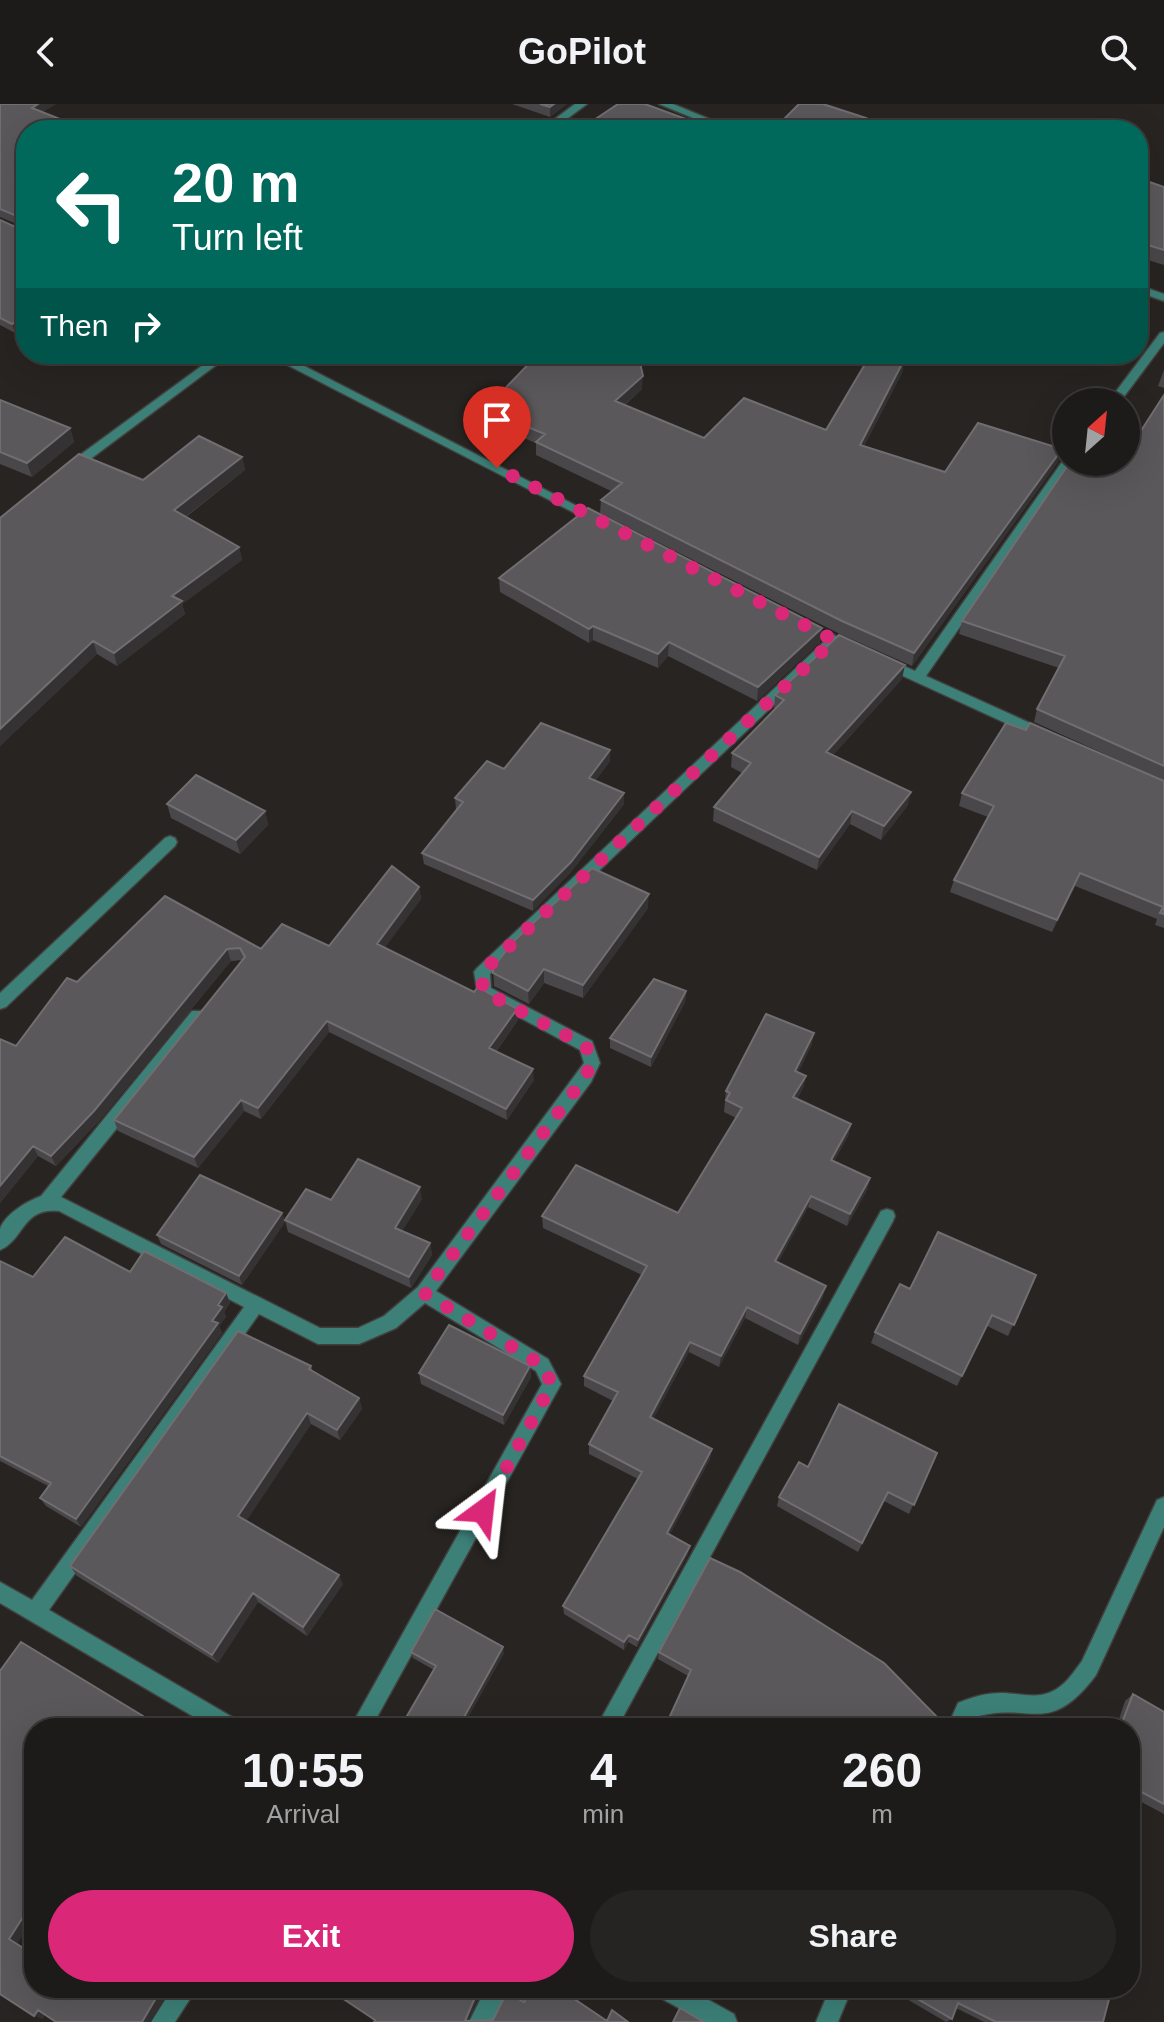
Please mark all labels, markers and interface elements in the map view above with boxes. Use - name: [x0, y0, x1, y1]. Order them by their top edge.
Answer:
- icon: back: [24, 30, 68, 74]
- icon: search: [1096, 30, 1140, 74]
- text: GoPilot: [518, 31, 646, 72]
- text: 20 m: [172, 151, 300, 214]
- icon: left: [40, 152, 144, 256]
- text: Turn left: [172, 217, 303, 258]
- icon: right: [124, 304, 168, 348]
- text: Then: [40, 309, 108, 342]
- pin: [463, 386, 531, 468]
- north arrow: [1052, 388, 1140, 476]
- map controls: [1052, 388, 1140, 476]
- icon: arrive: [475, 398, 519, 442]
- position arrow: [441, 1469, 525, 1553]
- text: 10:55: [242, 1744, 365, 1797]
- text: 4: [590, 1744, 617, 1797]
- text: 260: [842, 1744, 922, 1797]
- text: Arrival: [266, 1799, 340, 1829]
- text: min: [582, 1799, 624, 1829]
- text: m: [871, 1799, 893, 1829]
- button: Exit: [48, 1890, 574, 1982]
- button: Share: [590, 1890, 1116, 1982]

